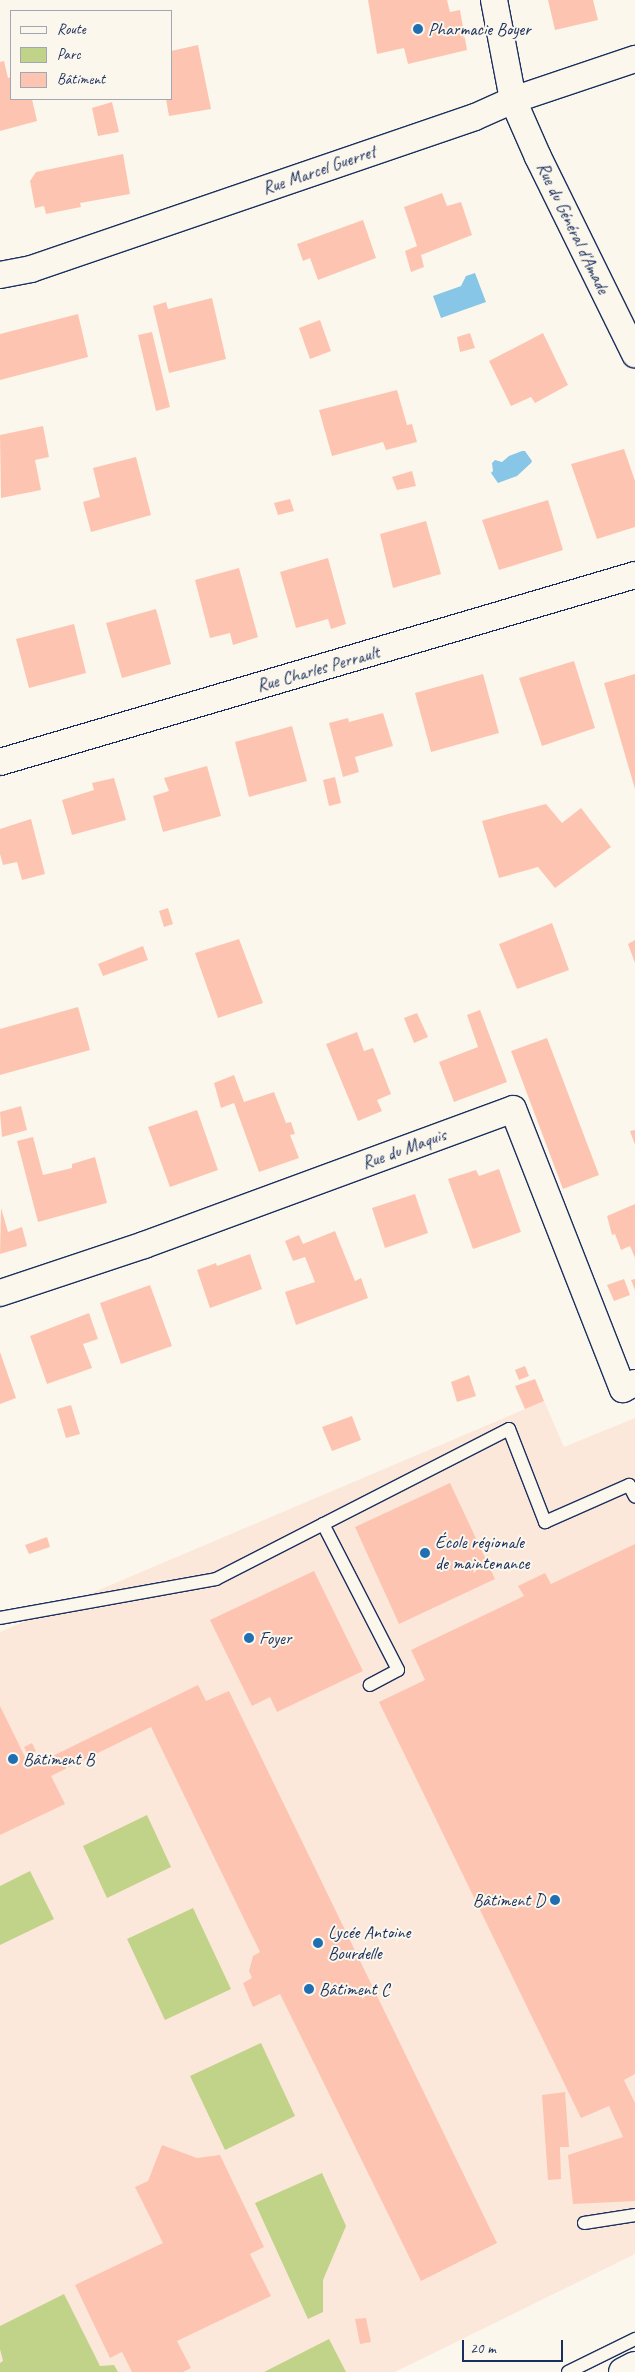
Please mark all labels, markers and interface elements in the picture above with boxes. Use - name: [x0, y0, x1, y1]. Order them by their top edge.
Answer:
- legend: [10, 10, 172, 100]
- place label: Pharmacie Boyer: [428, 18, 530, 40]
- text: Route: [57, 20, 86, 39]
- marker: Pharmacie Boyer: [412, 23, 424, 35]
- text: Parc: [57, 45, 81, 64]
- text: Bâtiment: [57, 70, 105, 89]
- street label: Rue Marcel Guerret: [259, 140, 379, 200]
- street label: Rue du Général d'Amade: [532, 159, 614, 297]
- street label: Rue Charles Perrault: [254, 641, 382, 697]
- street label: Rue du Maquis: [359, 1124, 449, 1174]
- place label: École régionale de maintenance: [435, 1532, 530, 1575]
- marker: École régionale de maintenance: [419, 1547, 431, 1559]
- place label: Foyer: [259, 1627, 291, 1649]
- marker: Foyer: [243, 1632, 255, 1644]
- place label: Bâtiment B: [23, 1748, 94, 1770]
- marker: Bâtiment B: [7, 1753, 19, 1765]
- place label: Bâtiment D: [473, 1889, 545, 1911]
- marker: Bâtiment D: [549, 1894, 561, 1906]
- place label: Lycée Antoine Bourdelle: [328, 1922, 410, 1965]
- marker: Lycée Antoine Bourdelle: [312, 1937, 324, 1949]
- place label: Bâtiment C: [319, 1978, 389, 2000]
- marker: Bâtiment C: [303, 1983, 315, 1995]
- scale bar: [465, 2330, 566, 2362]
- text: 20 m: [470, 2339, 496, 2358]

